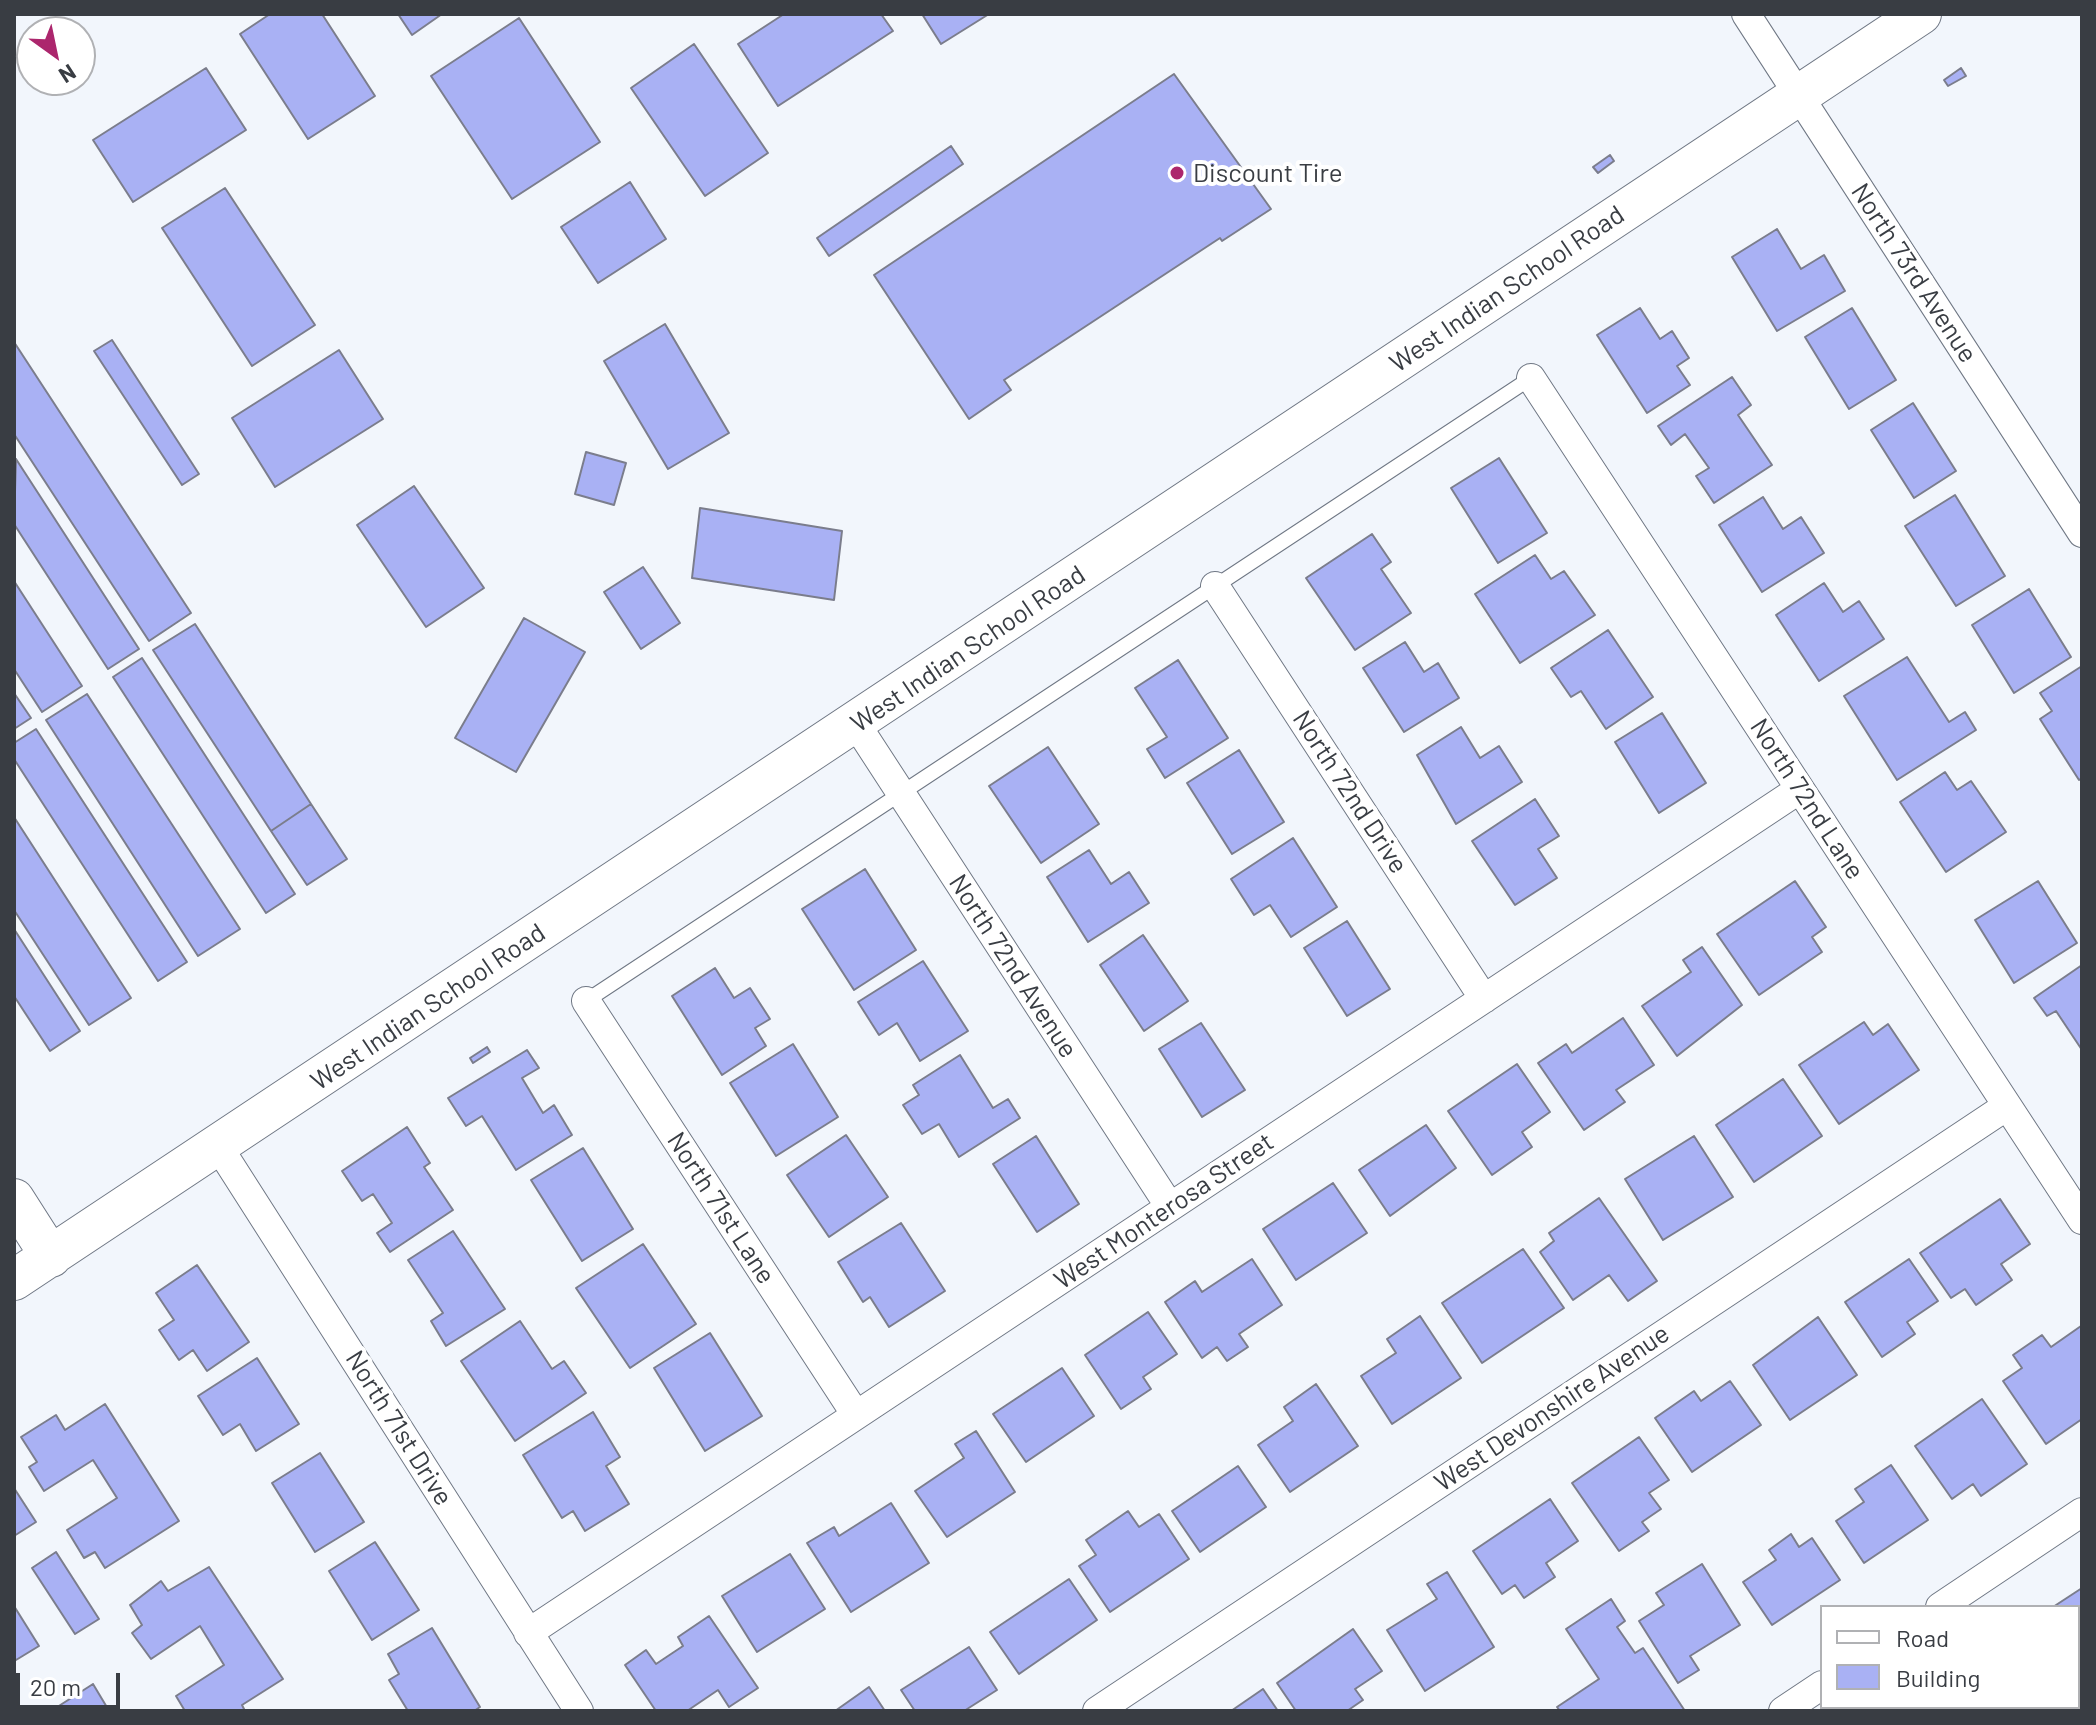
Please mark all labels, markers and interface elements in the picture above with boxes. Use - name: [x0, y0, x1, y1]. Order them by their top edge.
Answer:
- north arrow: [16, 16, 96, 96]
- text: N: [55, 60, 81, 89]
- place label: Discount Tire: [1193, 157, 1343, 189]
- marker: Discount Tire: [1168, 164, 1186, 182]
- street label: North 73rd Avenue: [1844, 178, 1984, 368]
- street label: West Indian School Road: [1384, 199, 1630, 379]
- street label: West Indian School Road: [845, 559, 1091, 739]
- street label: North 72nd Drive: [1286, 705, 1414, 879]
- street label: North 72nd Lane: [1743, 713, 1871, 885]
- street label: North 72nd Avenue: [942, 868, 1084, 1064]
- street label: West Indian School Road: [305, 917, 551, 1097]
- street label: North 71st Lane: [660, 1126, 782, 1290]
- street label: West Monterosa Street: [1049, 1126, 1279, 1296]
- street label: West Devonshire Avenue: [1429, 1318, 1675, 1498]
- street label: North 71st Drive: [339, 1345, 459, 1511]
- legend: [1820, 1605, 2080, 1709]
- text: Road: [1896, 1623, 1949, 1652]
- scale bar: [20, 1657, 124, 1707]
- text: Building: [1896, 1663, 1980, 1692]
- text: 20 m: [30, 1672, 81, 1701]

